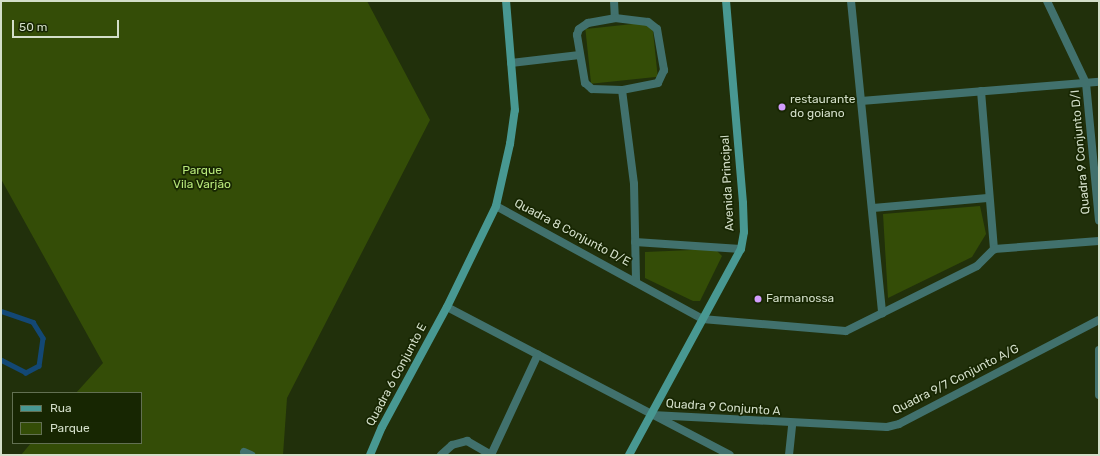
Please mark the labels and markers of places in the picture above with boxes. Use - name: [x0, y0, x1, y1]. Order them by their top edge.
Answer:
- place label: restaurante do goiano: [790, 93, 855, 121]
- marker: restaurante do goiano: [777, 102, 787, 112]
- place label: Farmanossa: [766, 292, 834, 306]
- marker: Farmanossa: [753, 294, 763, 304]

